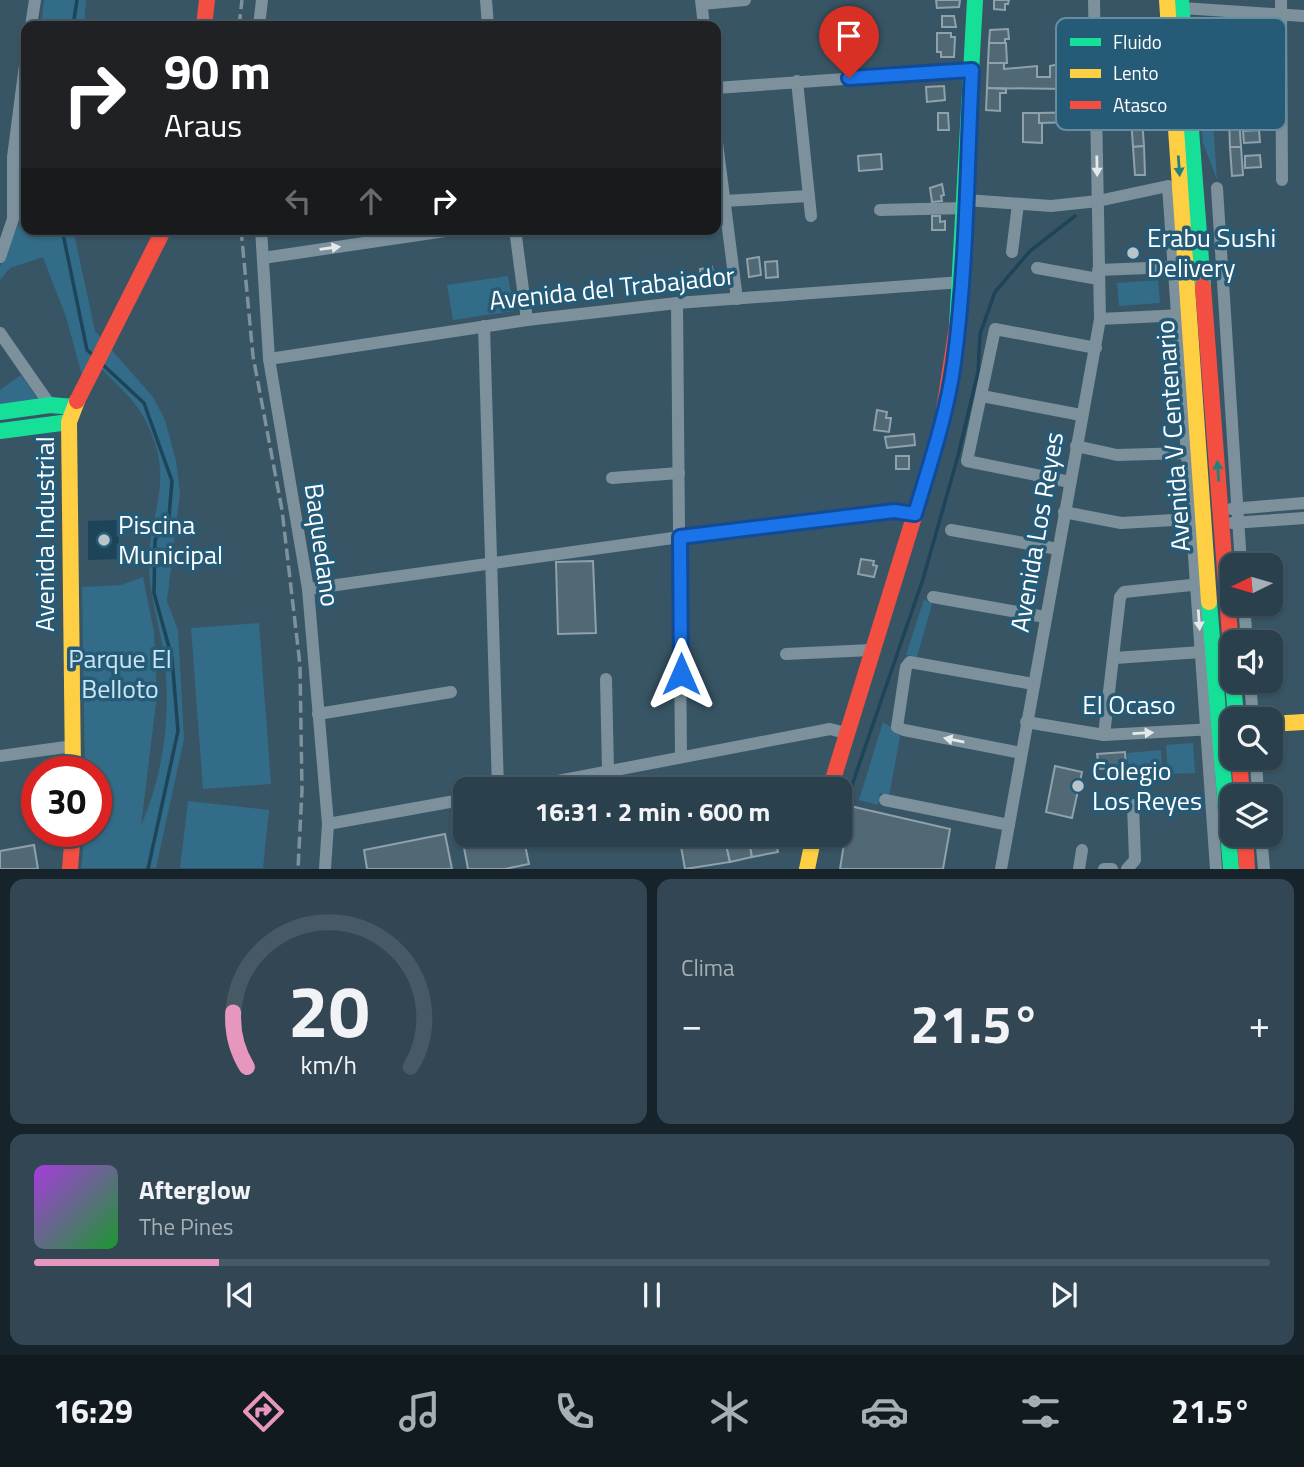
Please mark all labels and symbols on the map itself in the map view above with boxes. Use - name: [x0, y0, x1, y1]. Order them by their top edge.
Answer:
- pin: [819, 6, 879, 78]
- legend: [1056, 18, 1286, 130]
- text: Fluido: [1113, 27, 1162, 56]
- text: Lento: [1113, 58, 1158, 87]
- text: Atasco: [1113, 90, 1167, 119]
- one-way arrow: [1091, 155, 1103, 177]
- one-way arrow: [1173, 155, 1184, 177]
- place label: Erabu Sushi Delivery: [1147, 218, 1276, 287]
- one-way arrow: [319, 242, 341, 253]
- marker: Erabu Sushi Delivery: [1125, 245, 1141, 261]
- street label: Avenida del Trabajador: [487, 255, 737, 320]
- street label: Avenida V Centenario: [1145, 319, 1200, 553]
- street label: Avenida Los Reyes: [1000, 429, 1073, 635]
- street label: Avenida Industrial: [25, 436, 64, 632]
- one-way arrow: [1212, 460, 1223, 482]
- street label: Baquedano: [295, 481, 350, 609]
- place label: Piscina Municipal: [118, 505, 223, 574]
- marker: Piscina Municipal: [96, 532, 112, 548]
- north arrow: [1220, 553, 1283, 616]
- one-way arrow: [1194, 609, 1205, 631]
- position arrow: [644, 637, 718, 711]
- park label: Parque El Belloto: [68, 639, 172, 708]
- street label: El Ocaso: [1082, 685, 1176, 724]
- one-way arrow: [1132, 727, 1154, 738]
- one-way arrow: [943, 734, 965, 745]
- place label: Colegio Los Reyes: [1092, 751, 1202, 820]
- speed limit sign: 30: [21, 756, 112, 847]
- marker: Colegio Los Reyes: [1070, 778, 1086, 794]

